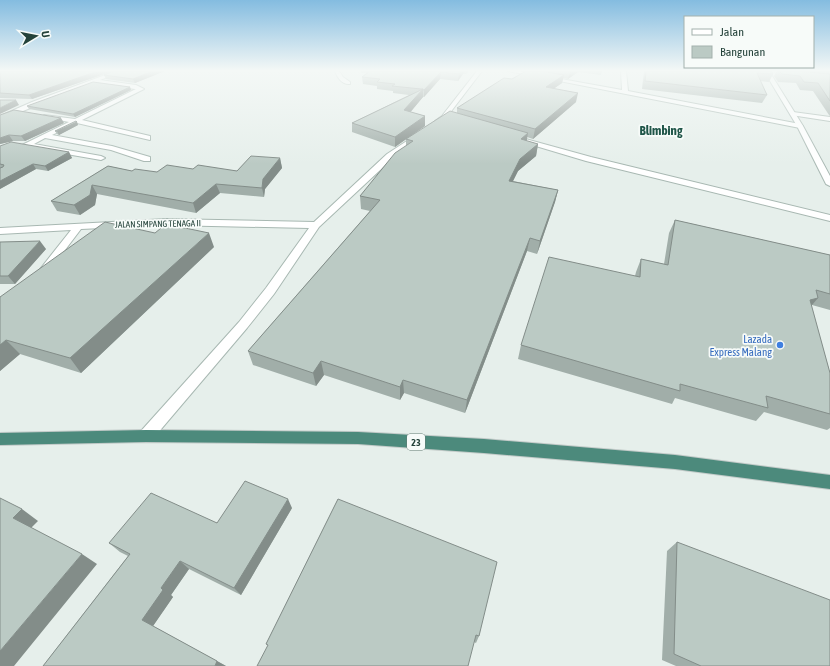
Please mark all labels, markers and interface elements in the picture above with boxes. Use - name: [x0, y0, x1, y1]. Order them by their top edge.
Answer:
- north arrow: [16, 16, 56, 56]
- legend: [684, 16, 814, 68]
- text: Jalan: [720, 25, 744, 39]
- text: U: [39, 30, 52, 39]
- text: Bangunan: [720, 45, 765, 59]
- district label: Blimbing: [639, 123, 683, 138]
- street label: JALAN SIMPANG TENAGA II: [115, 218, 201, 230]
- place label: Lazada Express Malang: [710, 333, 772, 358]
- marker: Lazada Express Malang: [775, 340, 785, 350]
- road number: 23: [407, 434, 425, 450]

